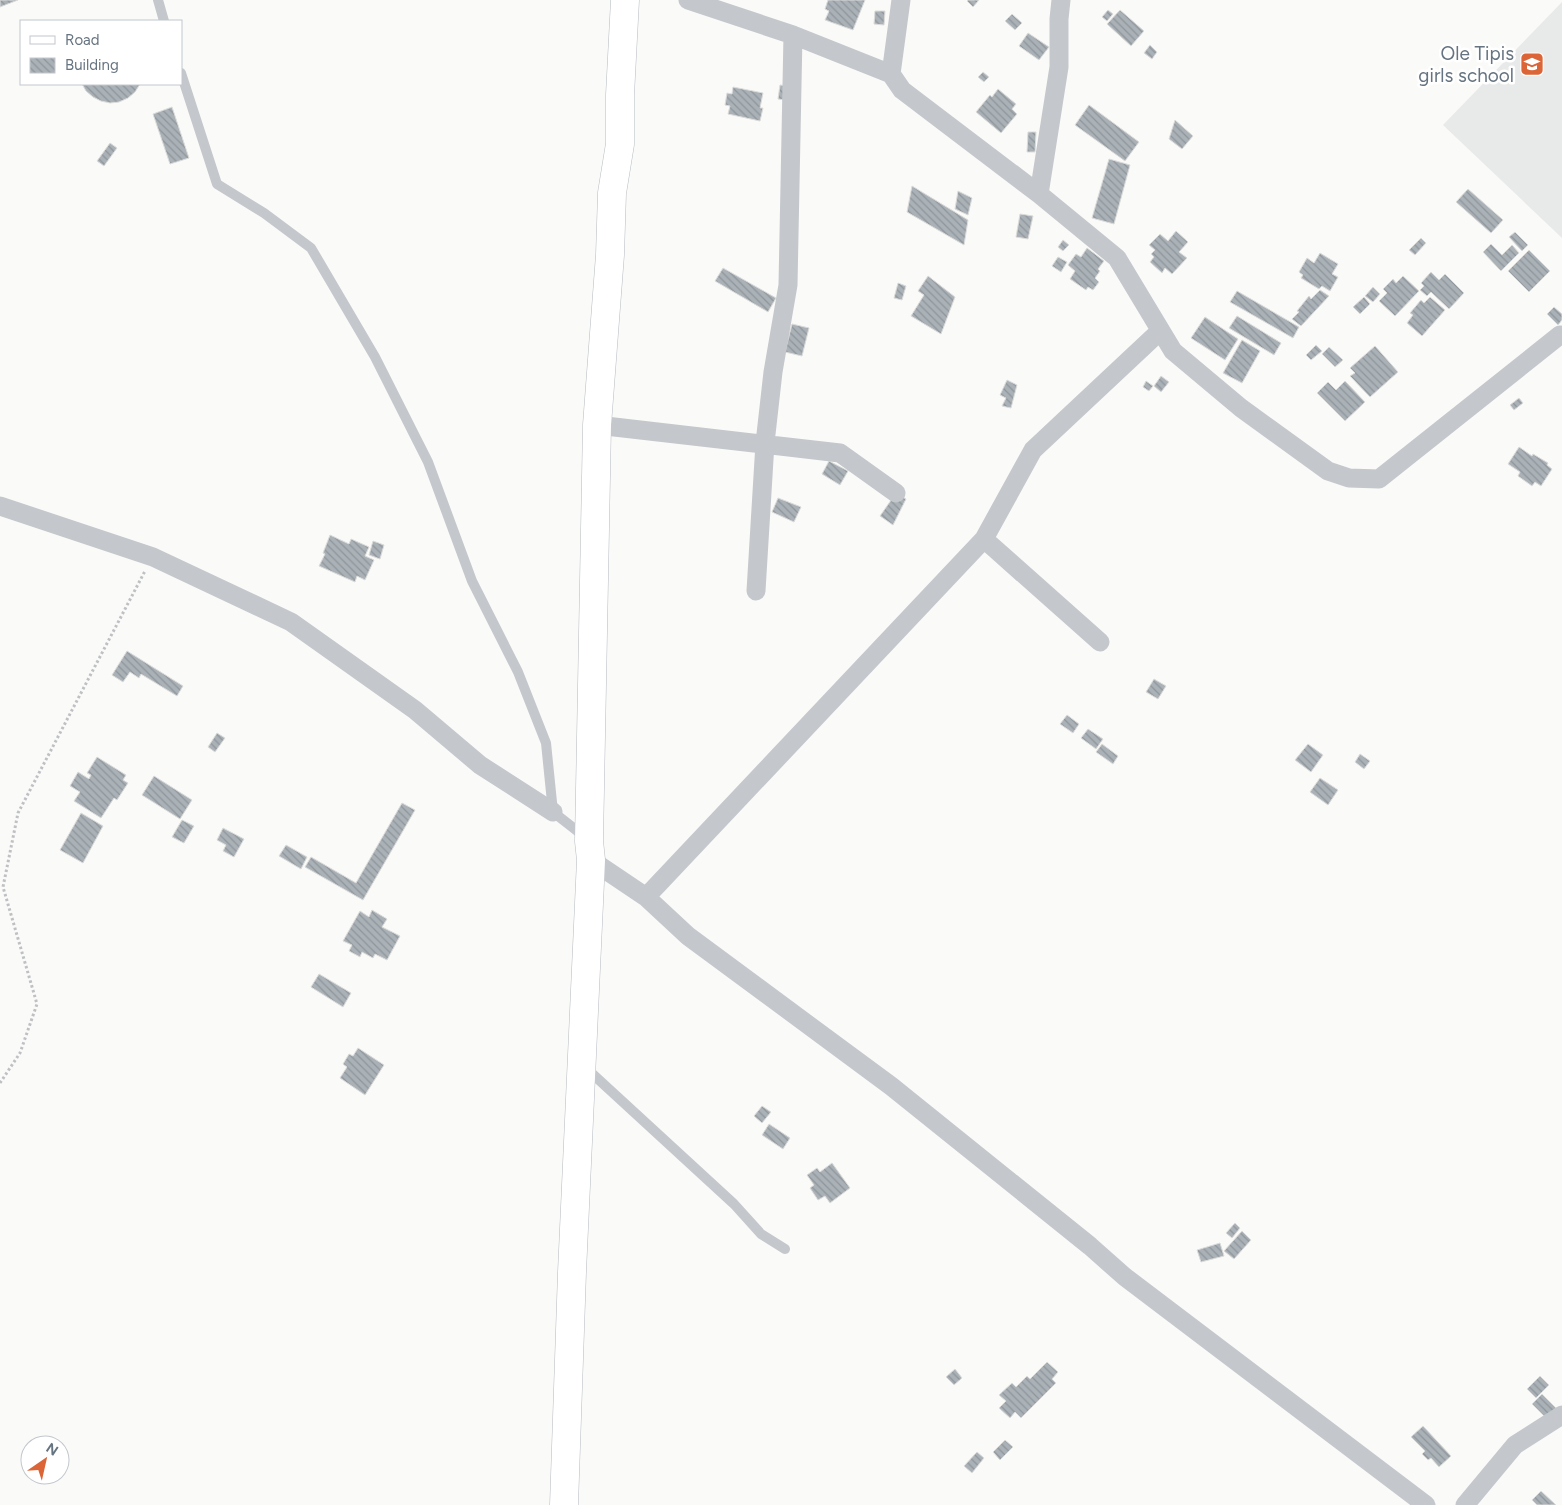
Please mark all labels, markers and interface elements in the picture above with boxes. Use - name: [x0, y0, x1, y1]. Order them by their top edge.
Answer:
- legend: [20, 20, 182, 85]
- text: Road: [65, 31, 100, 49]
- place label: Ole Tipis girls school: [1418, 42, 1514, 87]
- school or university icon: Ole Tipis girls school: [1519, 51, 1545, 77]
- text: Building: [65, 56, 119, 74]
- north arrow: [20, 1435, 70, 1485]
- text: N: [43, 1440, 61, 1460]

